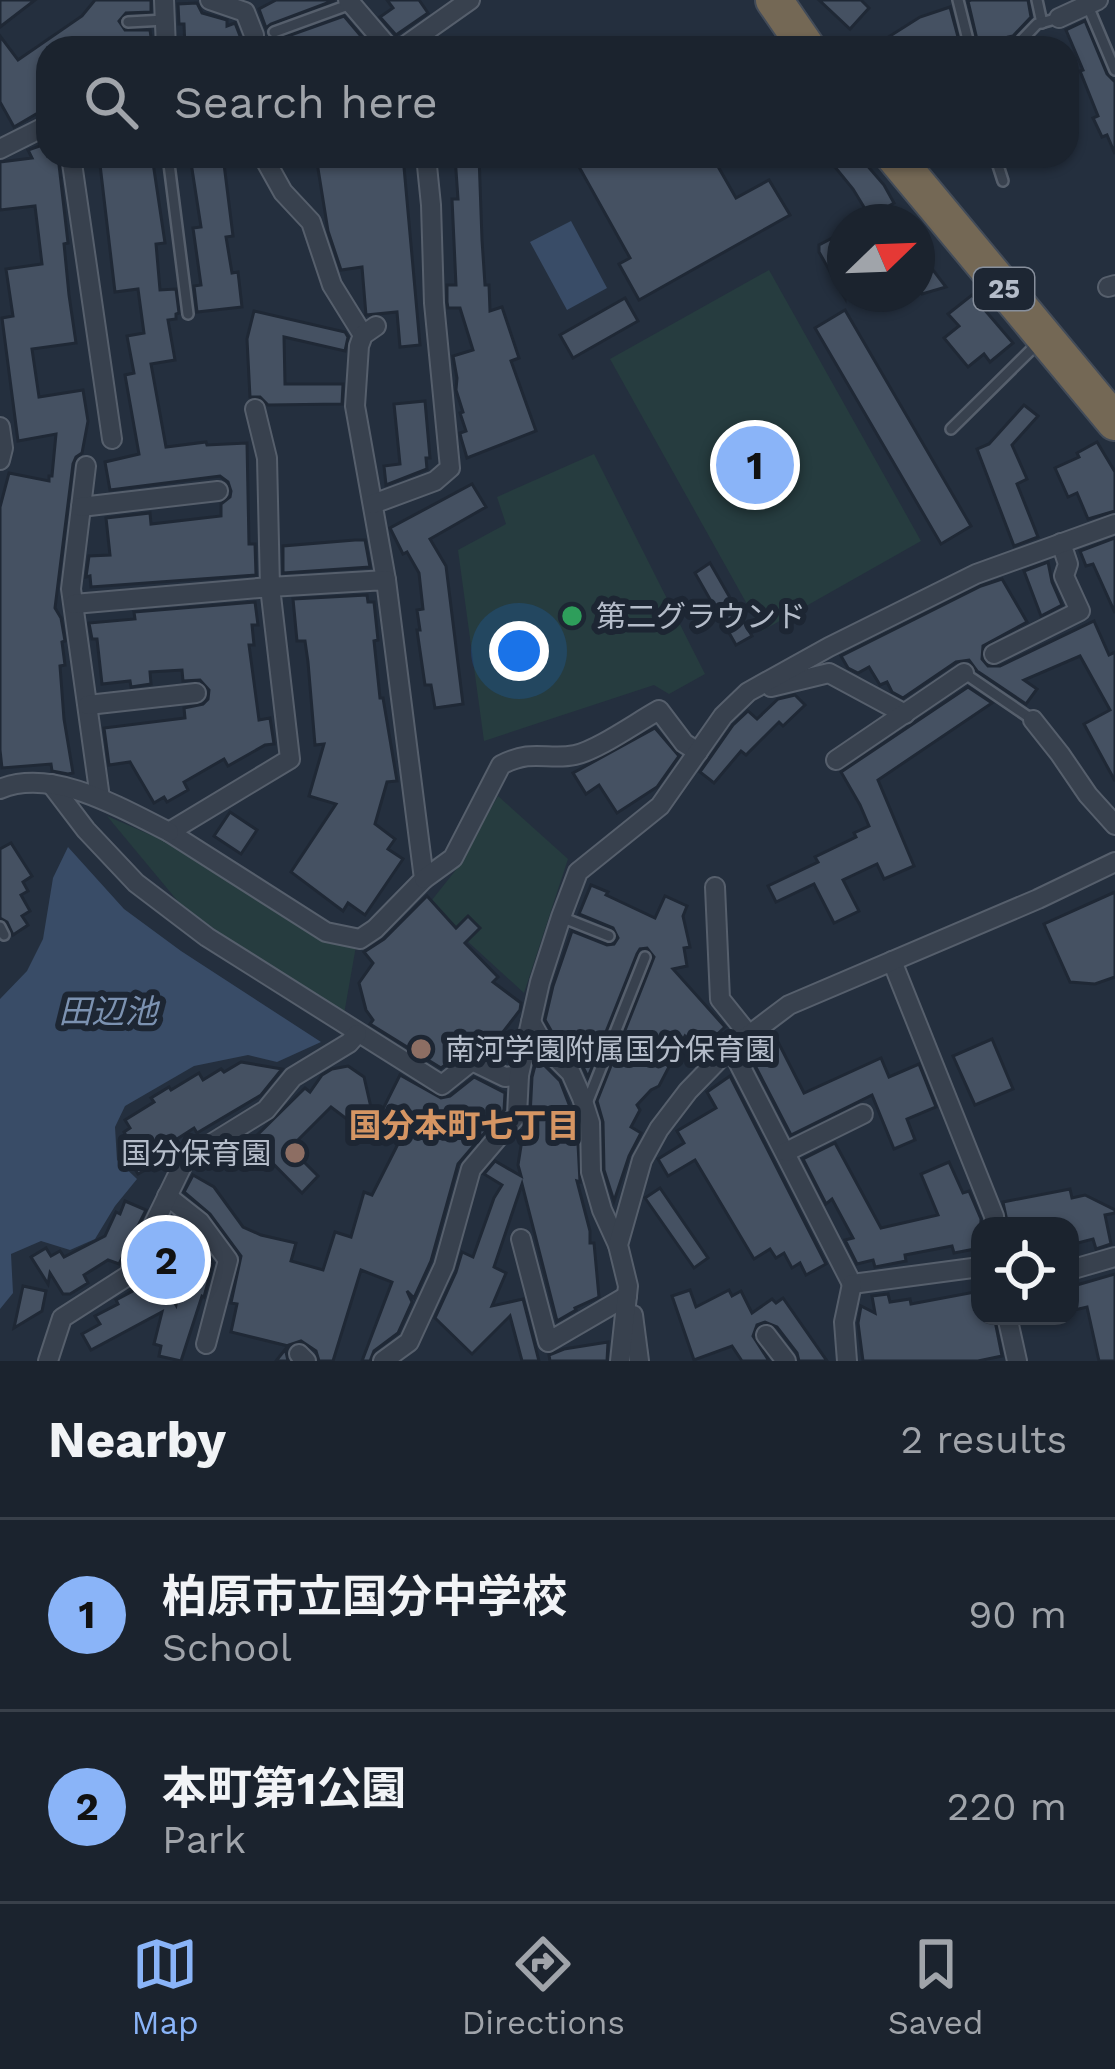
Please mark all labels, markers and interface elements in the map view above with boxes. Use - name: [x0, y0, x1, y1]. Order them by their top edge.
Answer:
- search box: [36, 36, 1079, 168]
- icon: search: [78, 69, 144, 135]
- text: Search here: [174, 76, 438, 129]
- north arrow: [827, 204, 935, 312]
- road number: 25: [974, 268, 1034, 310]
- pin: 1: [716, 420, 794, 510]
- place label: 第二グラウンド: [596, 599, 806, 634]
- marker: 第二グラウンド: [559, 603, 585, 629]
- your location: [489, 621, 549, 681]
- water label: 田辺池: [59, 992, 161, 1031]
- place label: 南河学園附属国分保育園: [445, 1032, 775, 1067]
- marker: 南河学園附属国分保育園: [408, 1036, 434, 1062]
- district label: 国分本町七丁目: [349, 1106, 580, 1145]
- place label: 国分保育園: [121, 1136, 271, 1171]
- marker: 国分保育園: [282, 1140, 308, 1166]
- pin: 2: [127, 1215, 205, 1305]
- map controls: [971, 1217, 1079, 1325]
- button: locate: [971, 1217, 1079, 1325]
- text: Nearby: [48, 1410, 226, 1469]
- text: 2 results: [901, 1417, 1067, 1462]
- text: 柏原市立国分中学校: [162, 1570, 567, 1623]
- text: 1: [79, 1592, 95, 1637]
- text: 90 m: [968, 1592, 1067, 1637]
- text: School: [162, 1625, 292, 1670]
- text: 本町第1公園: [162, 1762, 406, 1815]
- text: 2: [75, 1784, 99, 1829]
- text: 220 m: [947, 1784, 1067, 1829]
- text: Park: [162, 1817, 246, 1862]
- tab: Map: [131, 1931, 199, 2042]
- tab: Directions: [462, 1931, 625, 2042]
- tab: Saved: [888, 1931, 984, 2042]

